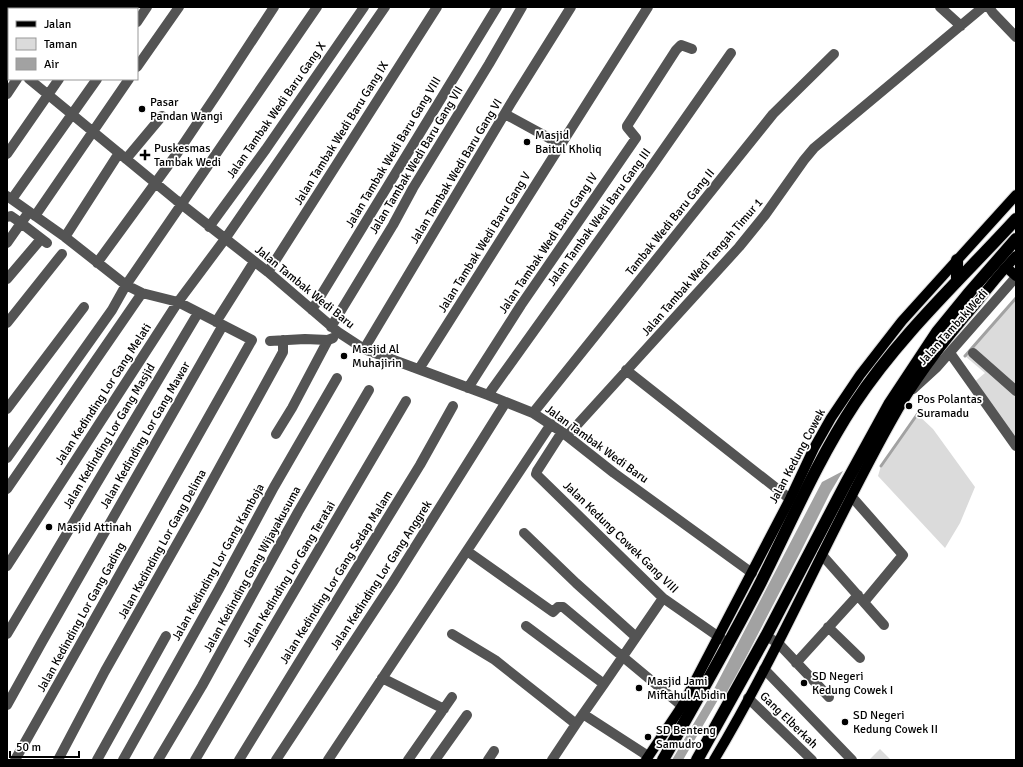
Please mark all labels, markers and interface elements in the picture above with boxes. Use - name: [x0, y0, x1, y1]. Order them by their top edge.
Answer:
- legend: [8, 8, 138, 80]
- text: Jalan: [44, 17, 71, 32]
- text: Taman: [44, 37, 77, 52]
- street label: Jalan Tambak Wedi Baru Gang X: [224, 39, 329, 181]
- text: Air: [44, 57, 60, 72]
- street label: Jalan Tambak Wedi Baru Gang IX: [291, 59, 392, 208]
- street label: Jalan Tambak Wedi Baru Gang VIII: [342, 74, 444, 230]
- place label: Pasar Pandan Wangi: [150, 95, 223, 124]
- street label: Jalan Tambak Wedi Baru Gang VII: [407, 96, 506, 246]
- marker: Pasar Pandan Wangi: [137, 104, 147, 114]
- place label: Masjid Baitul Kholiq: [535, 128, 601, 157]
- marker: Masjid Baitul Kholiq: [522, 137, 532, 147]
- place label: Puskesmas Tambak Wedi: [154, 141, 221, 170]
- street label: Jalan Tambak Wedi Baru Gang III: [544, 146, 654, 289]
- marker: Puskesmas Tambak Wedi: [139, 149, 151, 161]
- street label: Tambak Wedi Baru Gang II: [623, 166, 718, 279]
- street label: Jalan Tambak Wedi Baru Gang VI: [435, 169, 534, 315]
- street label: Jalan Tambak Wedi Baru Gang V: [435, 169, 533, 315]
- street label: Jalan Tambak Wedi Baru Gang IV: [496, 170, 601, 316]
- street label: Jalan Tambak Wedi Tengah Timur 1: [638, 195, 766, 339]
- street label: Jalan Tambak Wedi Baru: [252, 243, 358, 332]
- street label: Jalan Tambak Wedi: [915, 286, 991, 368]
- street label: Jalan Kedinding Lor Gang Melati: [52, 321, 155, 468]
- place label: Masjid Al Muhajirin: [352, 342, 402, 371]
- marker: Masjid Al Muhajirin: [339, 351, 349, 361]
- street label: Jalan Kedinding Lor Gang Mawar: [97, 359, 194, 511]
- street label: Jalan Kedinding Lor Gang Masjid: [60, 361, 159, 512]
- place label: Pos Polantas Suramadu: [917, 392, 982, 421]
- marker: Pos Polantas Suramadu: [904, 401, 914, 411]
- street label: Jalan Tambak Wedi Baru: [542, 402, 651, 487]
- street label: Jalan Kedung Cowek: [766, 406, 829, 506]
- street label: Jalan Kedinding Lor Gang Delima: [115, 467, 210, 622]
- street label: Jalan Kedung Cowek Gang VIII: [560, 478, 681, 596]
- street label: Jalan Kedinding Lor Gang Kamboja: [169, 481, 268, 644]
- street label: Jalan Kedinding Gang Wijayakusuma: [200, 484, 304, 655]
- street label: Jalan Kedinding Lor Gang Sedap Malam: [277, 488, 396, 667]
- street label: Jalan Kedinding Lor Gang Anggrek: [327, 498, 435, 653]
- street label: Jalan Kedinding Lor Gang Teratai: [240, 499, 339, 650]
- place label: Masjid Attinah: [57, 520, 132, 535]
- marker: Masjid Attinah: [44, 522, 54, 532]
- street label: Jalan Kedinding Lor Gang Gading: [34, 540, 129, 695]
- place label: SD Negeri Kedung Cowek I: [812, 669, 893, 698]
- place label: Masjid Jami Miftahul Abidin: [647, 674, 726, 703]
- marker: SD Negeri Kedung Cowek I: [799, 678, 809, 688]
- marker: Masjid Jami Miftahul Abidin: [634, 683, 644, 693]
- street label: Gang Elberkah: [756, 689, 821, 752]
- place label: SD Negeri Kedung Cowek II: [853, 708, 938, 737]
- marker: SD Negeri Kedung Cowek II: [840, 717, 850, 727]
- place label: SD Benteng Samudro: [656, 723, 716, 752]
- marker: SD Benteng Samudro: [643, 732, 653, 742]
- scale bar: [10, 733, 79, 759]
- text: 50 m: [16, 740, 41, 755]

